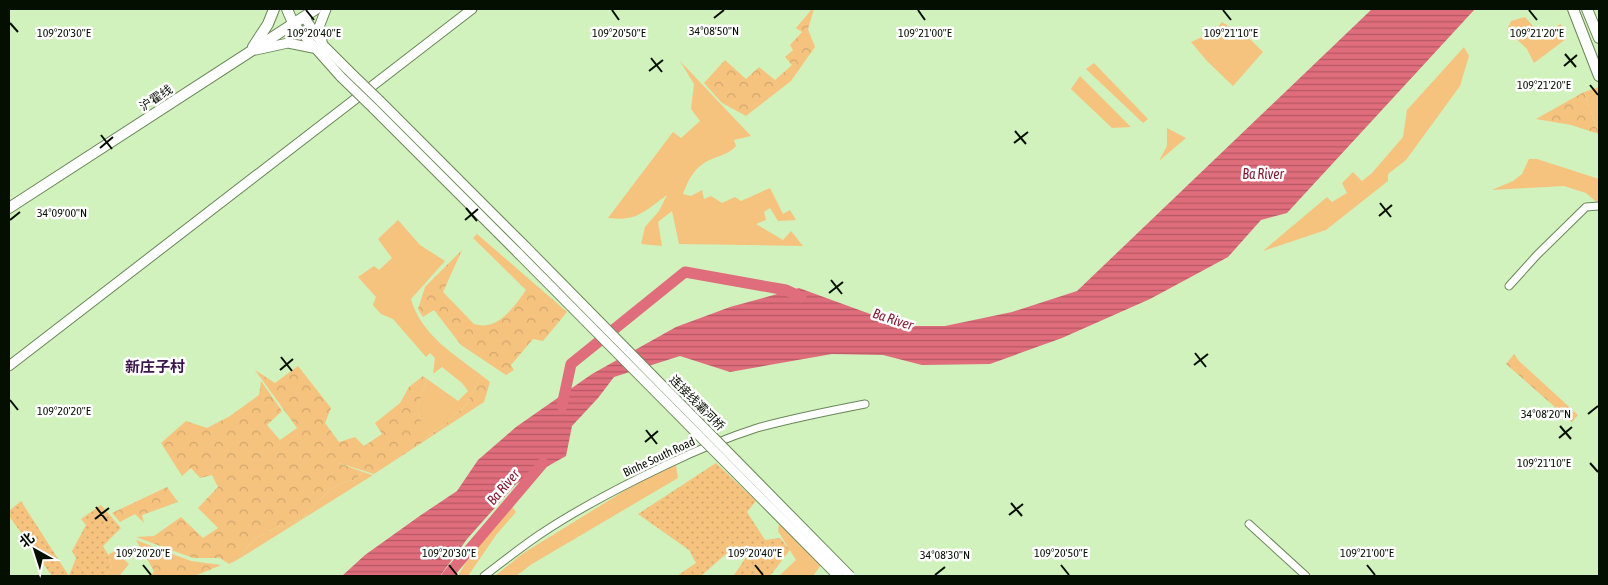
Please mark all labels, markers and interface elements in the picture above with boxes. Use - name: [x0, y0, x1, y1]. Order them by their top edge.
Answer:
- text: 34°08'50"N: [689, 24, 739, 38]
- text: 109°20'30"E: [37, 26, 91, 40]
- text: 109°20'40"E: [287, 26, 341, 40]
- text: 109°20'50"E: [592, 26, 646, 40]
- text: 109°21'00"E: [898, 26, 952, 40]
- text: 109°21'10"E: [1204, 26, 1258, 40]
- text: 109°21'20"E: [1510, 26, 1564, 40]
- text: 109°21'20"E: [1517, 78, 1571, 92]
- street label: 沪霍线: [137, 82, 175, 114]
- water label: Ba River: [1242, 166, 1285, 182]
- text: 34°09'00"N: [37, 206, 87, 220]
- water label: Ba River: [871, 305, 916, 333]
- district label: 新庄子村: [125, 358, 185, 375]
- street label: 连接线灞河桥: [667, 373, 727, 433]
- text: 109°20'20"E: [37, 404, 91, 418]
- text: 34°08'20"N: [1521, 407, 1571, 421]
- street label: Binhe South Road: [621, 434, 697, 480]
- text: 109°21'10"E: [1517, 456, 1571, 470]
- water label: Ba River: [484, 465, 523, 508]
- north arrow: [10, 525, 60, 575]
- text: 北: [16, 529, 37, 551]
- text: 109°20'20"E: [116, 546, 170, 560]
- text: 109°20'30"E: [422, 546, 476, 560]
- text: 109°20'40"E: [728, 546, 782, 560]
- text: 109°20'50"E: [1034, 546, 1088, 560]
- text: 109°21'00"E: [1340, 546, 1394, 560]
- text: 34°08'30"N: [920, 548, 970, 562]

